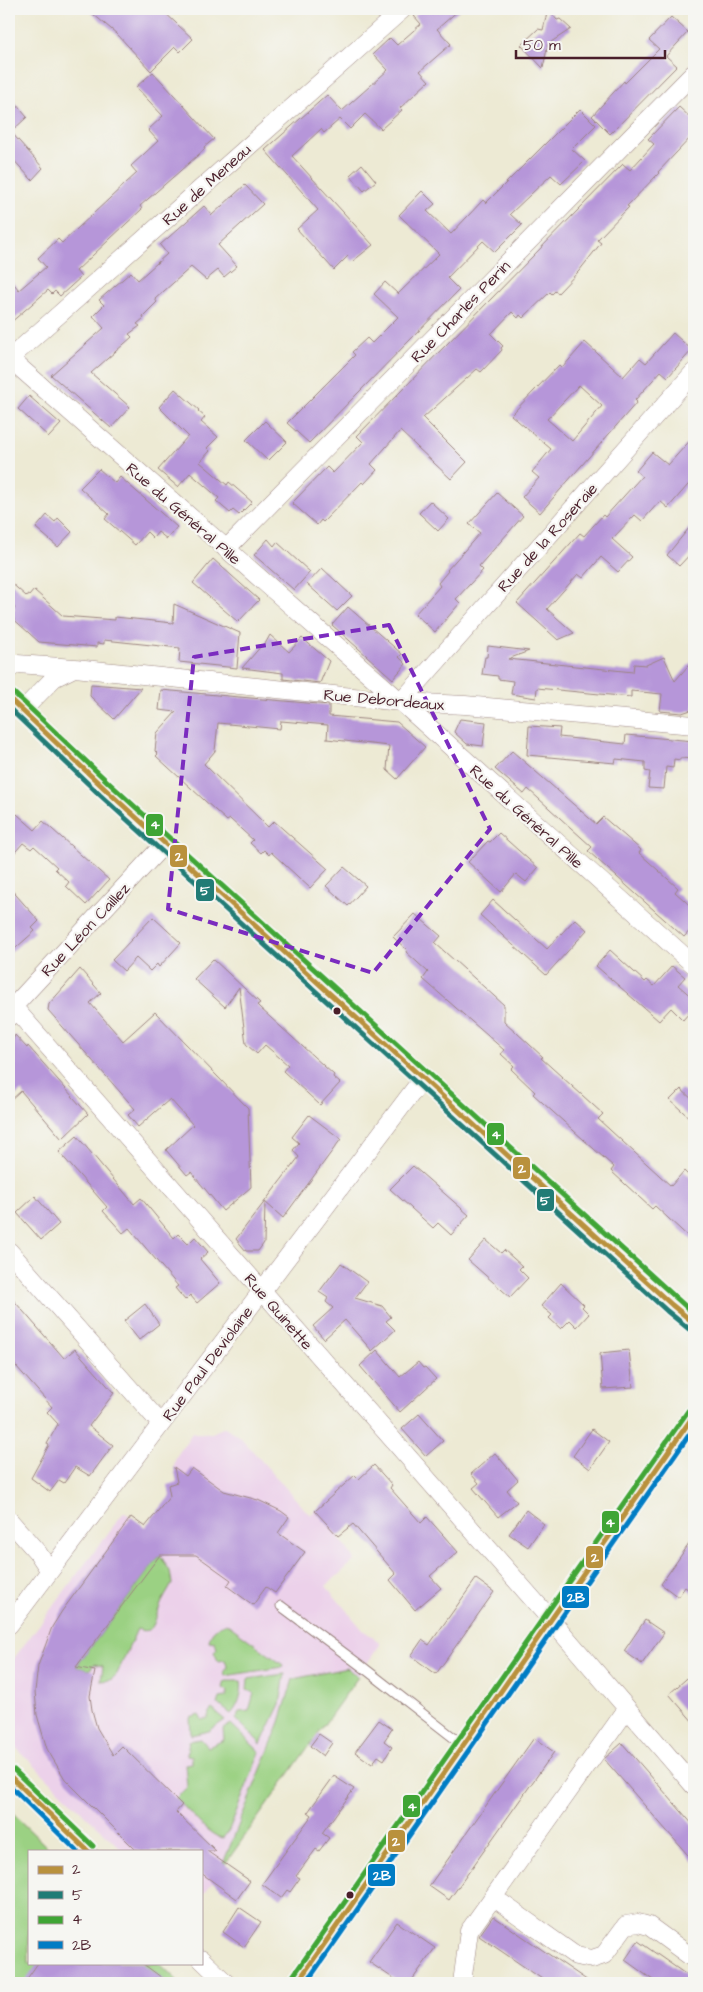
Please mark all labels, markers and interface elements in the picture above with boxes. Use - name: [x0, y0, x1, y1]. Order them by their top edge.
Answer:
- scale bar: [516, 28, 664, 60]
- text: 50 m: [523, 35, 561, 56]
- street label: Rue de Meneau: [157, 139, 256, 231]
- street label: Rue Charles Perin: [406, 256, 515, 368]
- street label: Rue du Général Pille: [121, 458, 246, 570]
- street label: Rue de la Roseraie: [493, 478, 603, 597]
- street label: Rue Debordeaux: [323, 684, 446, 716]
- street label: Rue du Général Pille: [465, 760, 588, 874]
- line badge: 4: [145, 813, 164, 837]
- text: 4: [150, 815, 160, 835]
- line badge: 2: [169, 844, 188, 868]
- text: 2: [174, 847, 184, 867]
- street label: Rue Léon Caillez: [36, 878, 135, 982]
- line badge: 5: [195, 878, 215, 902]
- text: 5: [200, 881, 211, 901]
- unlabelled marker: [332, 1006, 342, 1016]
- line badge: 4: [486, 1122, 505, 1146]
- text: 4: [491, 1125, 501, 1145]
- line badge: 2: [512, 1156, 531, 1180]
- text: 2: [517, 1159, 527, 1179]
- line badge: 5: [536, 1188, 555, 1212]
- text: 5: [540, 1191, 551, 1211]
- street label: Rue Quinette: [239, 1269, 318, 1355]
- street label: Rue Paul Deviolaine: [157, 1301, 258, 1426]
- line badge: 4: [601, 1510, 620, 1534]
- text: 4: [605, 1513, 615, 1533]
- line badge: 2: [585, 1545, 604, 1569]
- text: 2: [590, 1548, 600, 1568]
- line badge: 2B: [561, 1585, 590, 1609]
- text: 2B: [566, 1588, 585, 1608]
- line badge: 4: [402, 1794, 421, 1818]
- text: 4: [407, 1797, 417, 1817]
- line badge: 2: [387, 1829, 406, 1853]
- text: 2: [391, 1832, 401, 1852]
- legend: [28, 1850, 202, 1964]
- text: 2: [72, 1859, 81, 1880]
- line badge: 2B: [367, 1863, 396, 1887]
- text: 2B: [372, 1866, 391, 1886]
- text: 5: [72, 1885, 83, 1906]
- unlabelled marker: [345, 1890, 355, 1900]
- text: 4: [72, 1909, 82, 1930]
- text: 2B: [72, 1935, 92, 1956]

